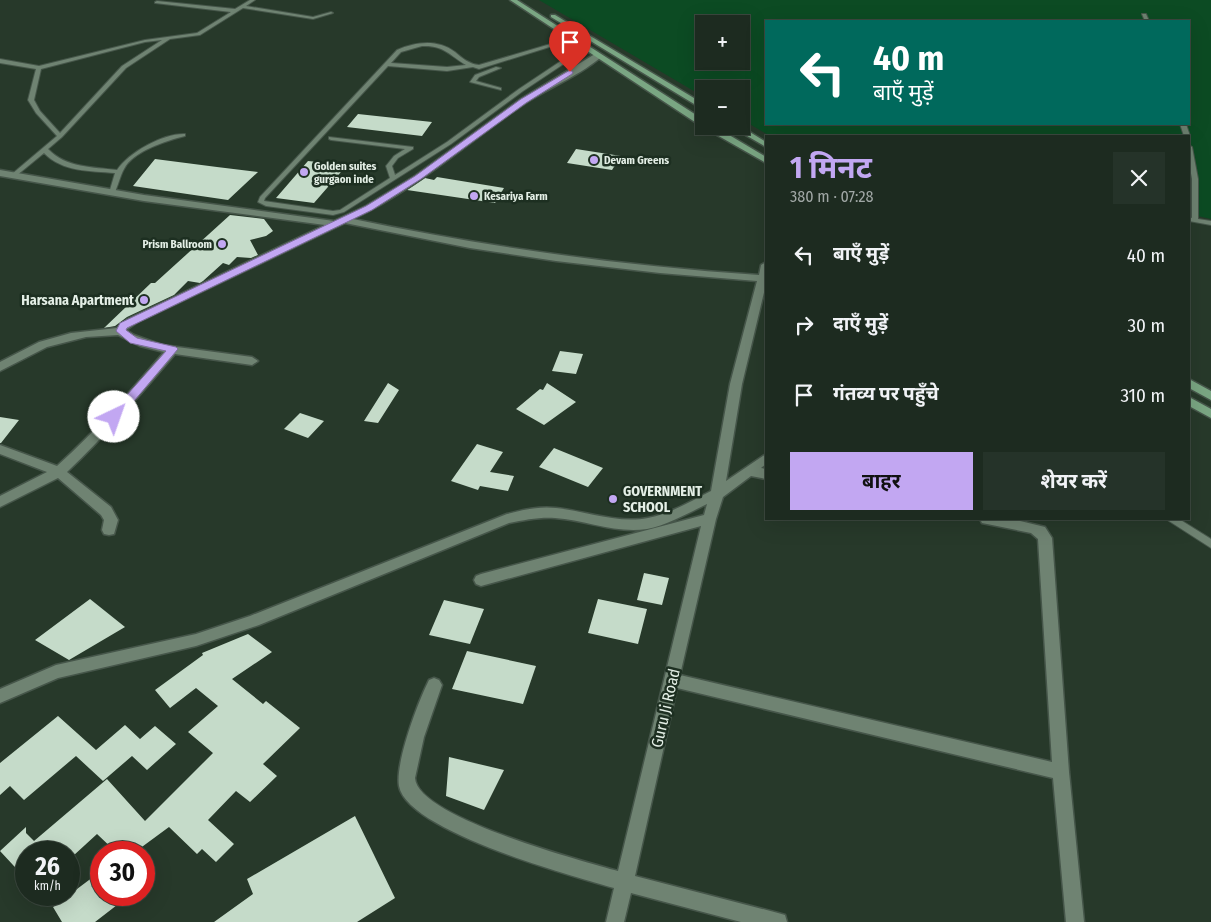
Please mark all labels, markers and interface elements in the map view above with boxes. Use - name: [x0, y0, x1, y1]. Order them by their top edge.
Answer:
- map controls: [695, 15, 750, 135]
- button: +: [695, 15, 750, 70]
- pin: [549, 21, 591, 72]
- icon: arrive: [556, 28, 584, 56]
- text: 40 m: [873, 37, 944, 79]
- icon: left: [790, 40, 855, 105]
- text: बाएँ मुड़ें: [873, 79, 934, 106]
- button: −: [695, 80, 750, 135]
- text: 1 मिनट: [790, 150, 872, 186]
- button: close: [1113, 152, 1165, 204]
- marker: Devam Greens: [588, 154, 600, 166]
- place label: Devam Greens: [604, 154, 669, 167]
- place label: Golden suites gurgaon inde: [314, 160, 377, 186]
- marker: Golden suites gurgaon inde: [298, 166, 310, 178]
- text: 380 m · 07:28: [790, 187, 874, 206]
- marker: Kesariya Farm: [468, 190, 480, 202]
- place label: Kesariya Farm: [484, 190, 548, 203]
- place label: Prism Ballroom: [142, 238, 212, 251]
- marker: Prism Ballroom: [216, 238, 228, 250]
- icon: left: [790, 241, 818, 269]
- text: बाएँ मुड़ें: [833, 242, 889, 265]
- text: 40 m: [1127, 244, 1165, 267]
- place label: Harsana Apartment: [21, 292, 135, 309]
- marker: Harsana Apartment: [138, 294, 150, 306]
- icon: right: [790, 311, 818, 339]
- text: दाएँ मुड़ें: [833, 312, 888, 335]
- text: 30 m: [1127, 314, 1165, 337]
- icon: arrive: [790, 381, 818, 409]
- text: गंतव्य पर पहुँचे: [833, 382, 939, 405]
- text: 310 m: [1121, 384, 1165, 407]
- position arrow: [87, 390, 139, 442]
- button: बाहर: [790, 452, 973, 510]
- button: शेयर करें: [983, 452, 1165, 510]
- place label: GOVERNMENT SCHOOL: [623, 483, 702, 516]
- marker: GOVERNMENT SCHOOL: [607, 493, 619, 505]
- street label: Guru Ji Road: [647, 667, 684, 750]
- speed limit sign: 30: [90, 841, 155, 906]
- text: 26: [35, 852, 60, 882]
- text: km/h: [34, 879, 61, 893]

